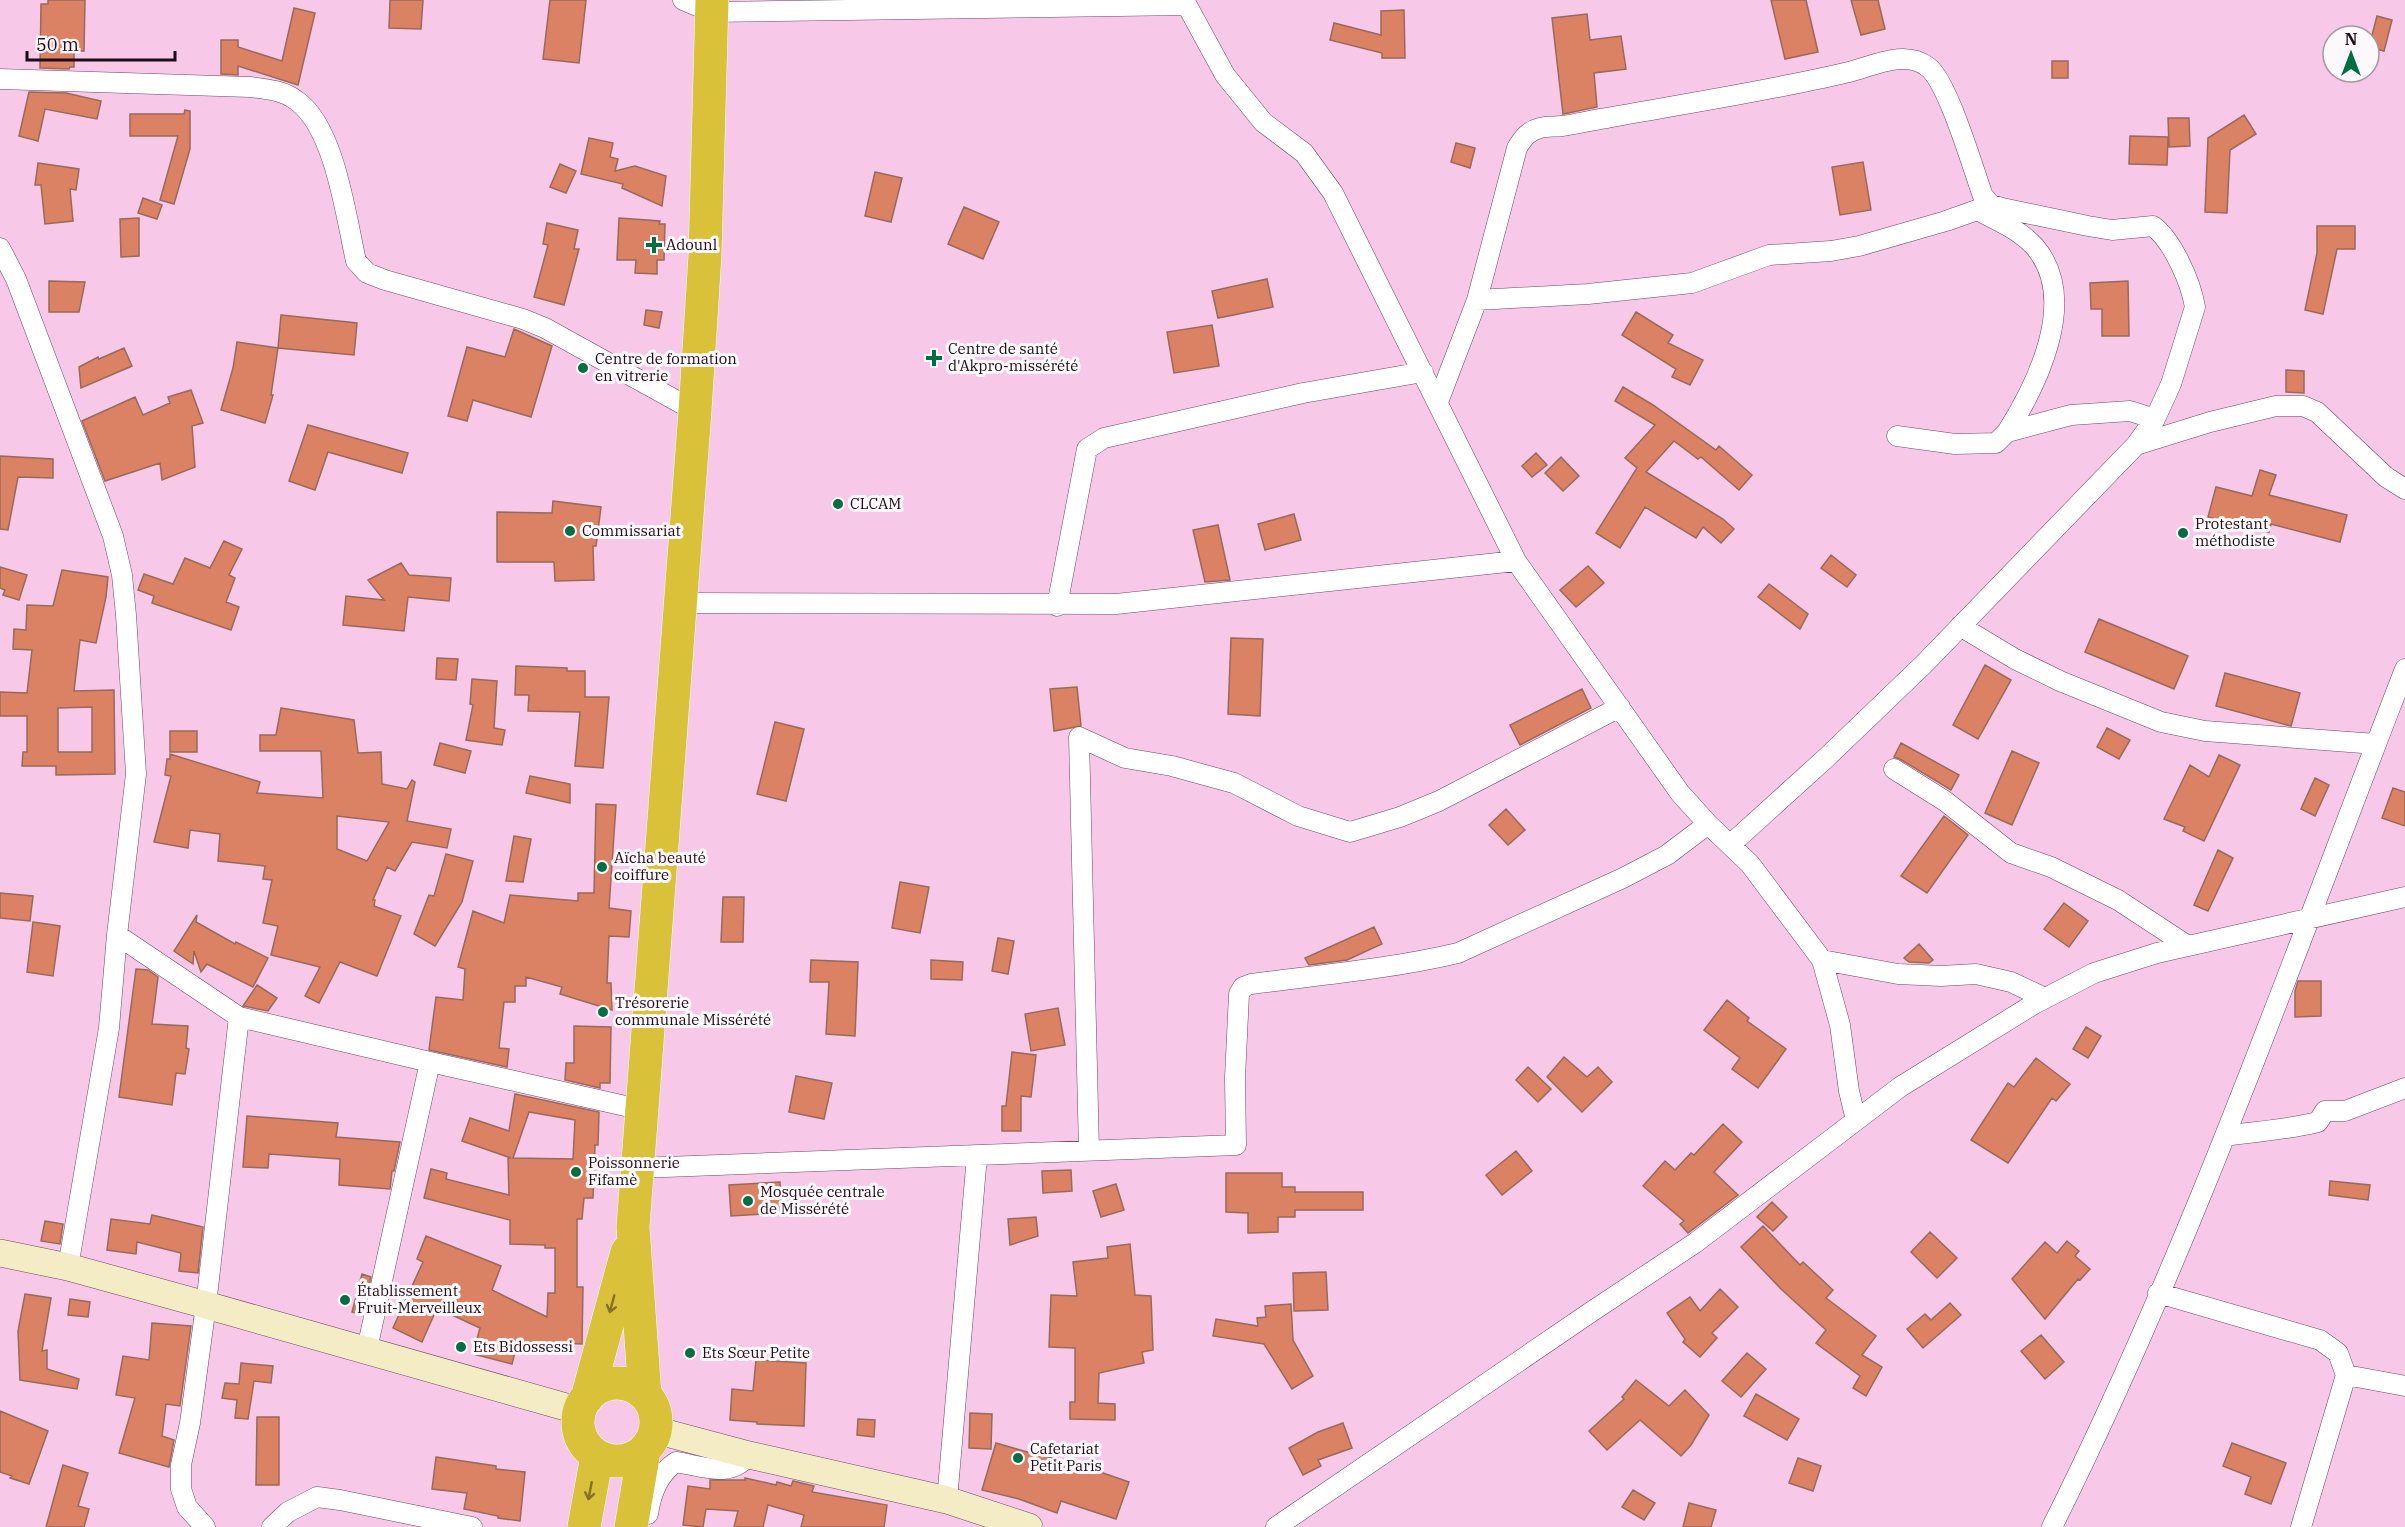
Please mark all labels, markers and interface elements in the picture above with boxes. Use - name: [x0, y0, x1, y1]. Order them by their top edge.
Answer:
- scale bar: [27, 24, 176, 62]
- north arrow: [2321, 24, 2381, 84]
- text: N: [2345, 29, 2357, 49]
- text: 50 m: [36, 33, 79, 56]
- place label: Adounl: [666, 235, 717, 254]
- marker: Adounl: [647, 238, 661, 252]
- place label: Centre de santé d'Akpro-missérété: [948, 339, 1078, 375]
- place label: Centre de formation en vitrerie: [595, 349, 737, 385]
- marker: Centre de santé d'Akpro-missérété: [925, 349, 943, 367]
- marker: Centre de formation en vitrerie: [576, 361, 590, 375]
- place label: CLCAM: [850, 494, 901, 513]
- marker: CLCAM: [831, 497, 845, 511]
- place label: Protestant méthodiste: [2195, 514, 2275, 550]
- place label: Commissariat: [582, 521, 681, 540]
- marker: Commissariat: [563, 524, 577, 538]
- marker: Protestant méthodiste: [2176, 526, 2190, 540]
- place label: Aïcha beauté coiffure: [614, 848, 706, 884]
- marker: Aïcha beauté coiffure: [595, 860, 609, 874]
- place label: Trésorerie communale Missérété: [615, 993, 771, 1029]
- marker: Trésorerie communale Missérété: [596, 1005, 610, 1019]
- place label: Poissonnerie Fifamè: [588, 1153, 680, 1189]
- marker: Poissonnerie Fifamè: [569, 1165, 583, 1179]
- place label: Mosquée centrale de Missérété: [760, 1182, 885, 1218]
- marker: Mosquée centrale de Missérété: [741, 1194, 755, 1208]
- place label: Établissement Fruit-Merveilleux: [357, 1281, 481, 1317]
- marker: Établissement Fruit-Merveilleux: [338, 1293, 352, 1307]
- one-way arrow: [606, 1294, 618, 1313]
- place label: Ets Bidossessi: [473, 1337, 573, 1356]
- marker: Ets Bidossessi: [454, 1340, 468, 1354]
- place label: Ets Sœur Petite: [702, 1343, 810, 1362]
- marker: Ets Sœur Petite: [683, 1346, 697, 1360]
- place label: Cafetariat Petit Paris: [1030, 1439, 1102, 1475]
- marker: Cafetariat Petit Paris: [1011, 1451, 1025, 1465]
- one-way arrow: [584, 1481, 595, 1501]

